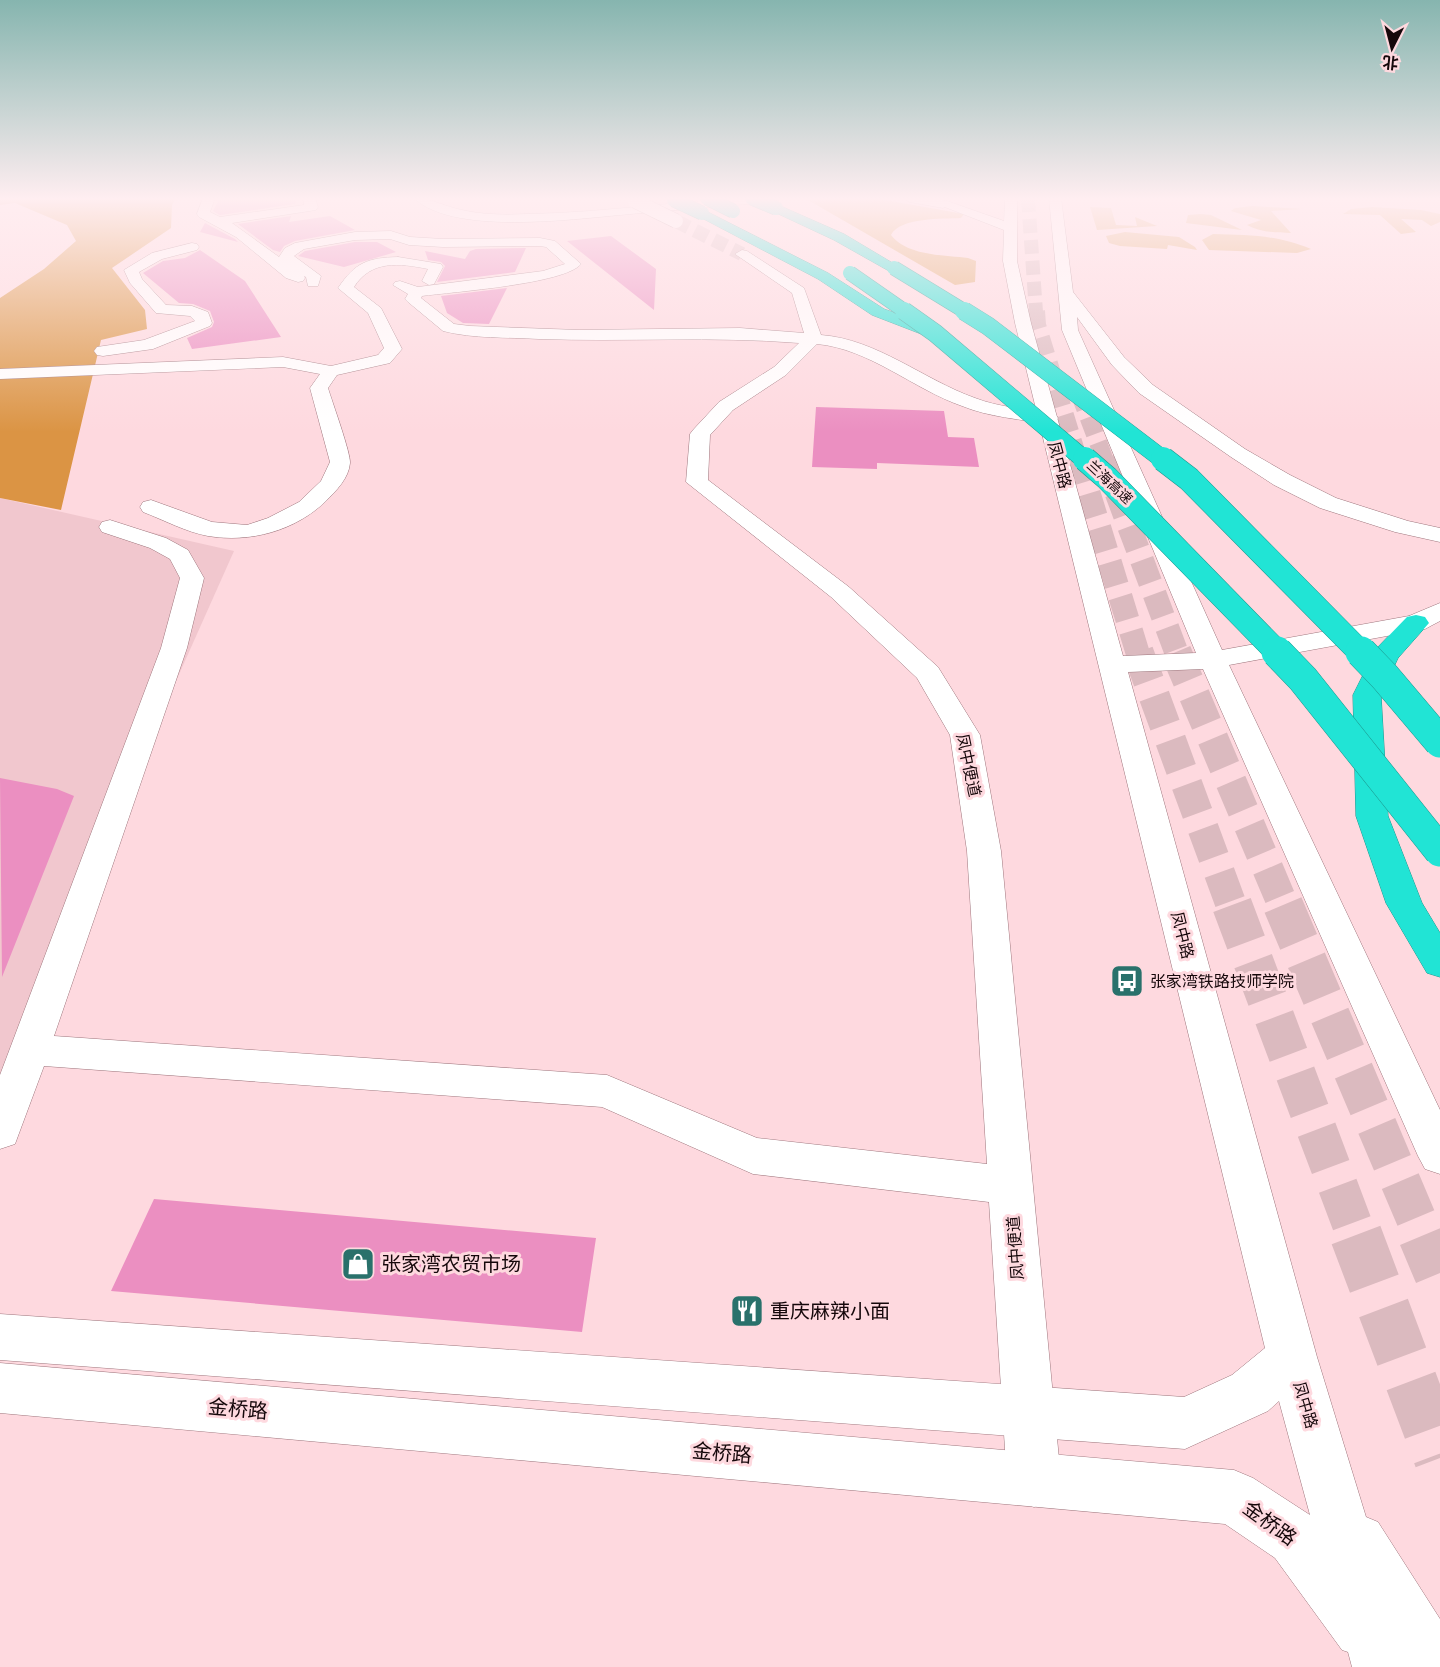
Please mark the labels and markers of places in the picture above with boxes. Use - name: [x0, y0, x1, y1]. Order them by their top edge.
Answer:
- bus stop icon: 张家湾铁路技师学院: [1109, 963, 1145, 999]
- place label: 张家湾铁路技师学院: [1150, 972, 1294, 991]
- shop icon: 张家湾农贸市场: [340, 1246, 376, 1282]
- place label: 张家湾农贸市场: [381, 1252, 521, 1276]
- restaurant icon: 重庆麻辣小面: [729, 1293, 765, 1329]
- place label: 重庆麻辣小面: [770, 1299, 890, 1323]

